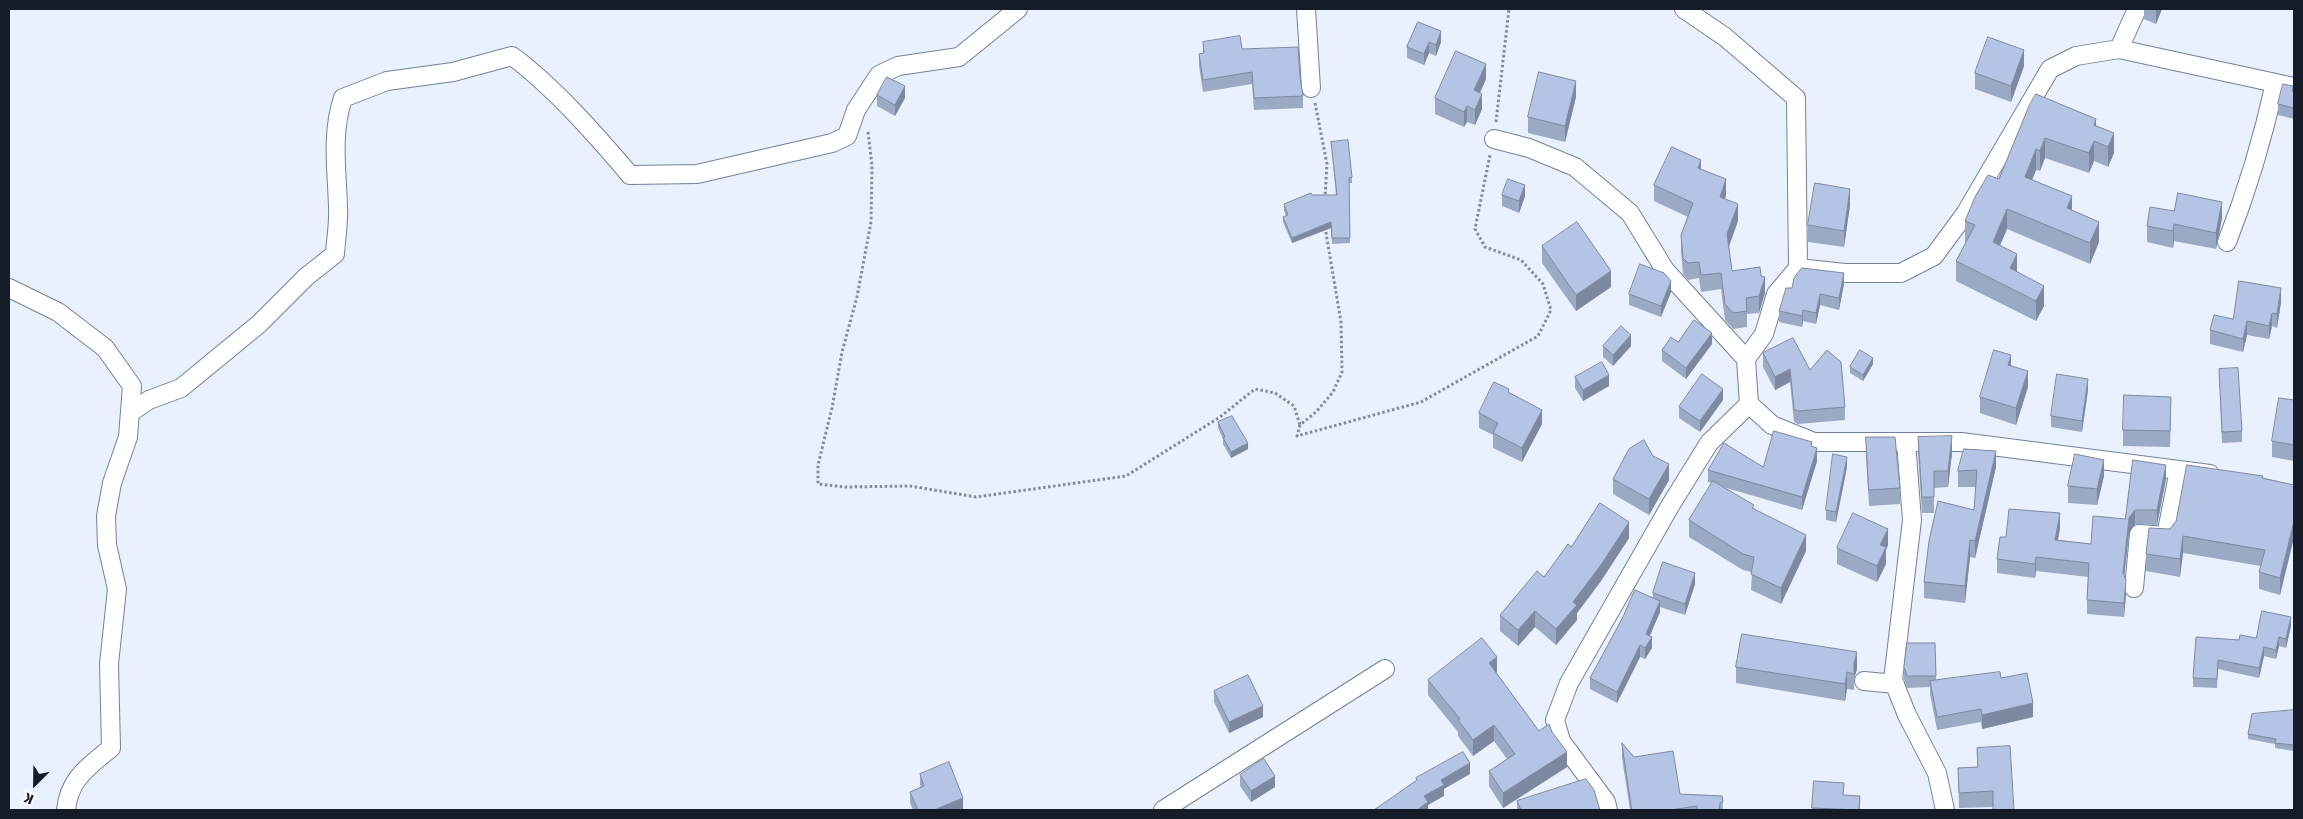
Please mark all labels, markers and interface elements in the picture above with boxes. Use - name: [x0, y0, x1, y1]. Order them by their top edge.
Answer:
- north arrow: [10, 759, 60, 809]
- text: K: [22, 789, 36, 808]

